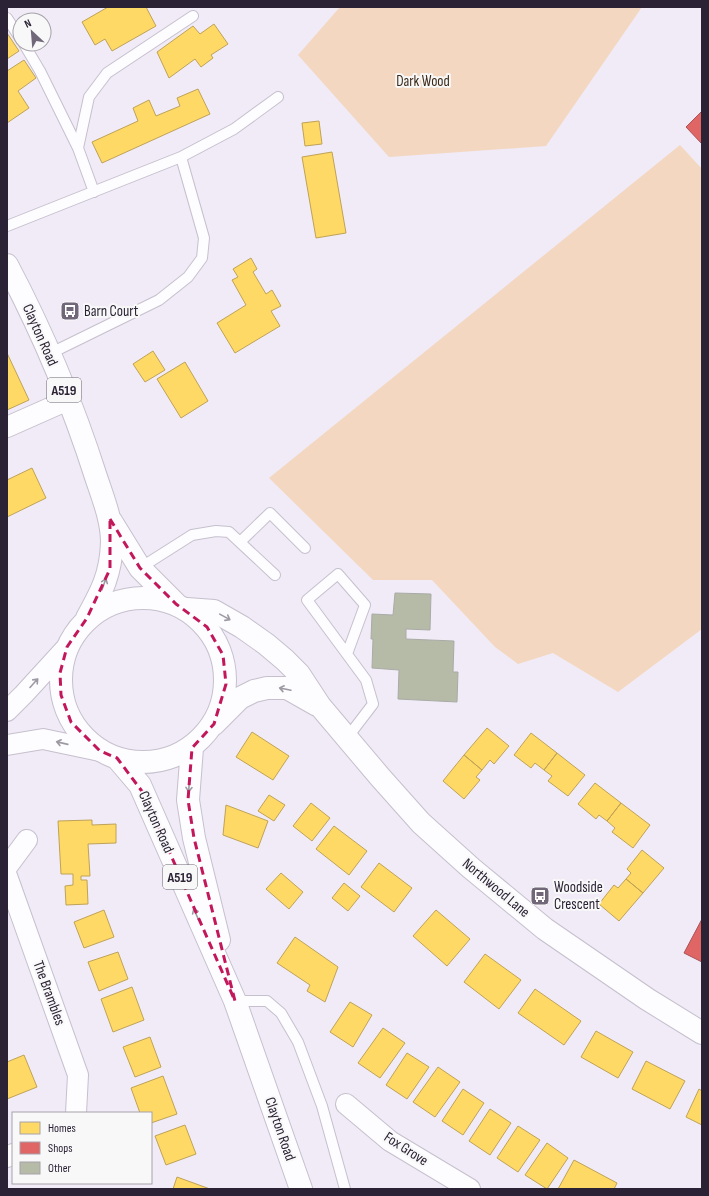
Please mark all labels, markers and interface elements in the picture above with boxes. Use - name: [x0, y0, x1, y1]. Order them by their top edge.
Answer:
- north arrow: [12, 12, 52, 52]
- text: N: [22, 16, 33, 31]
- park label: Dark Wood: [396, 72, 450, 91]
- bus stop icon: Barn Court: [59, 300, 81, 322]
- street label: Clayton Road: [18, 301, 62, 369]
- place label: Barn Court: [84, 302, 139, 321]
- road number: A519: [47, 378, 81, 402]
- one-way arrow: [101, 578, 109, 590]
- one-way arrow: [218, 614, 230, 622]
- one-way arrow: [30, 678, 39, 688]
- one-way arrow: [279, 685, 292, 693]
- one-way arrow: [55, 738, 68, 746]
- one-way arrow: [185, 779, 193, 792]
- street label: Clayton Road: [134, 788, 178, 856]
- street label: Northwood Lane: [458, 854, 534, 922]
- road number: A519: [163, 865, 197, 889]
- place label: Woodside Crescent: [554, 878, 603, 914]
- bus stop icon: Woodside Crescent: [529, 885, 551, 907]
- one-way arrow: [192, 908, 200, 920]
- street label: The Brambles: [29, 958, 69, 1028]
- street label: Clayton Road: [260, 1095, 300, 1163]
- legend: [12, 1112, 152, 1184]
- text: Homes: [48, 1121, 76, 1136]
- street label: Fox Grove: [380, 1128, 432, 1170]
- text: Shops: [48, 1141, 73, 1156]
- text: Other: [48, 1161, 72, 1176]

